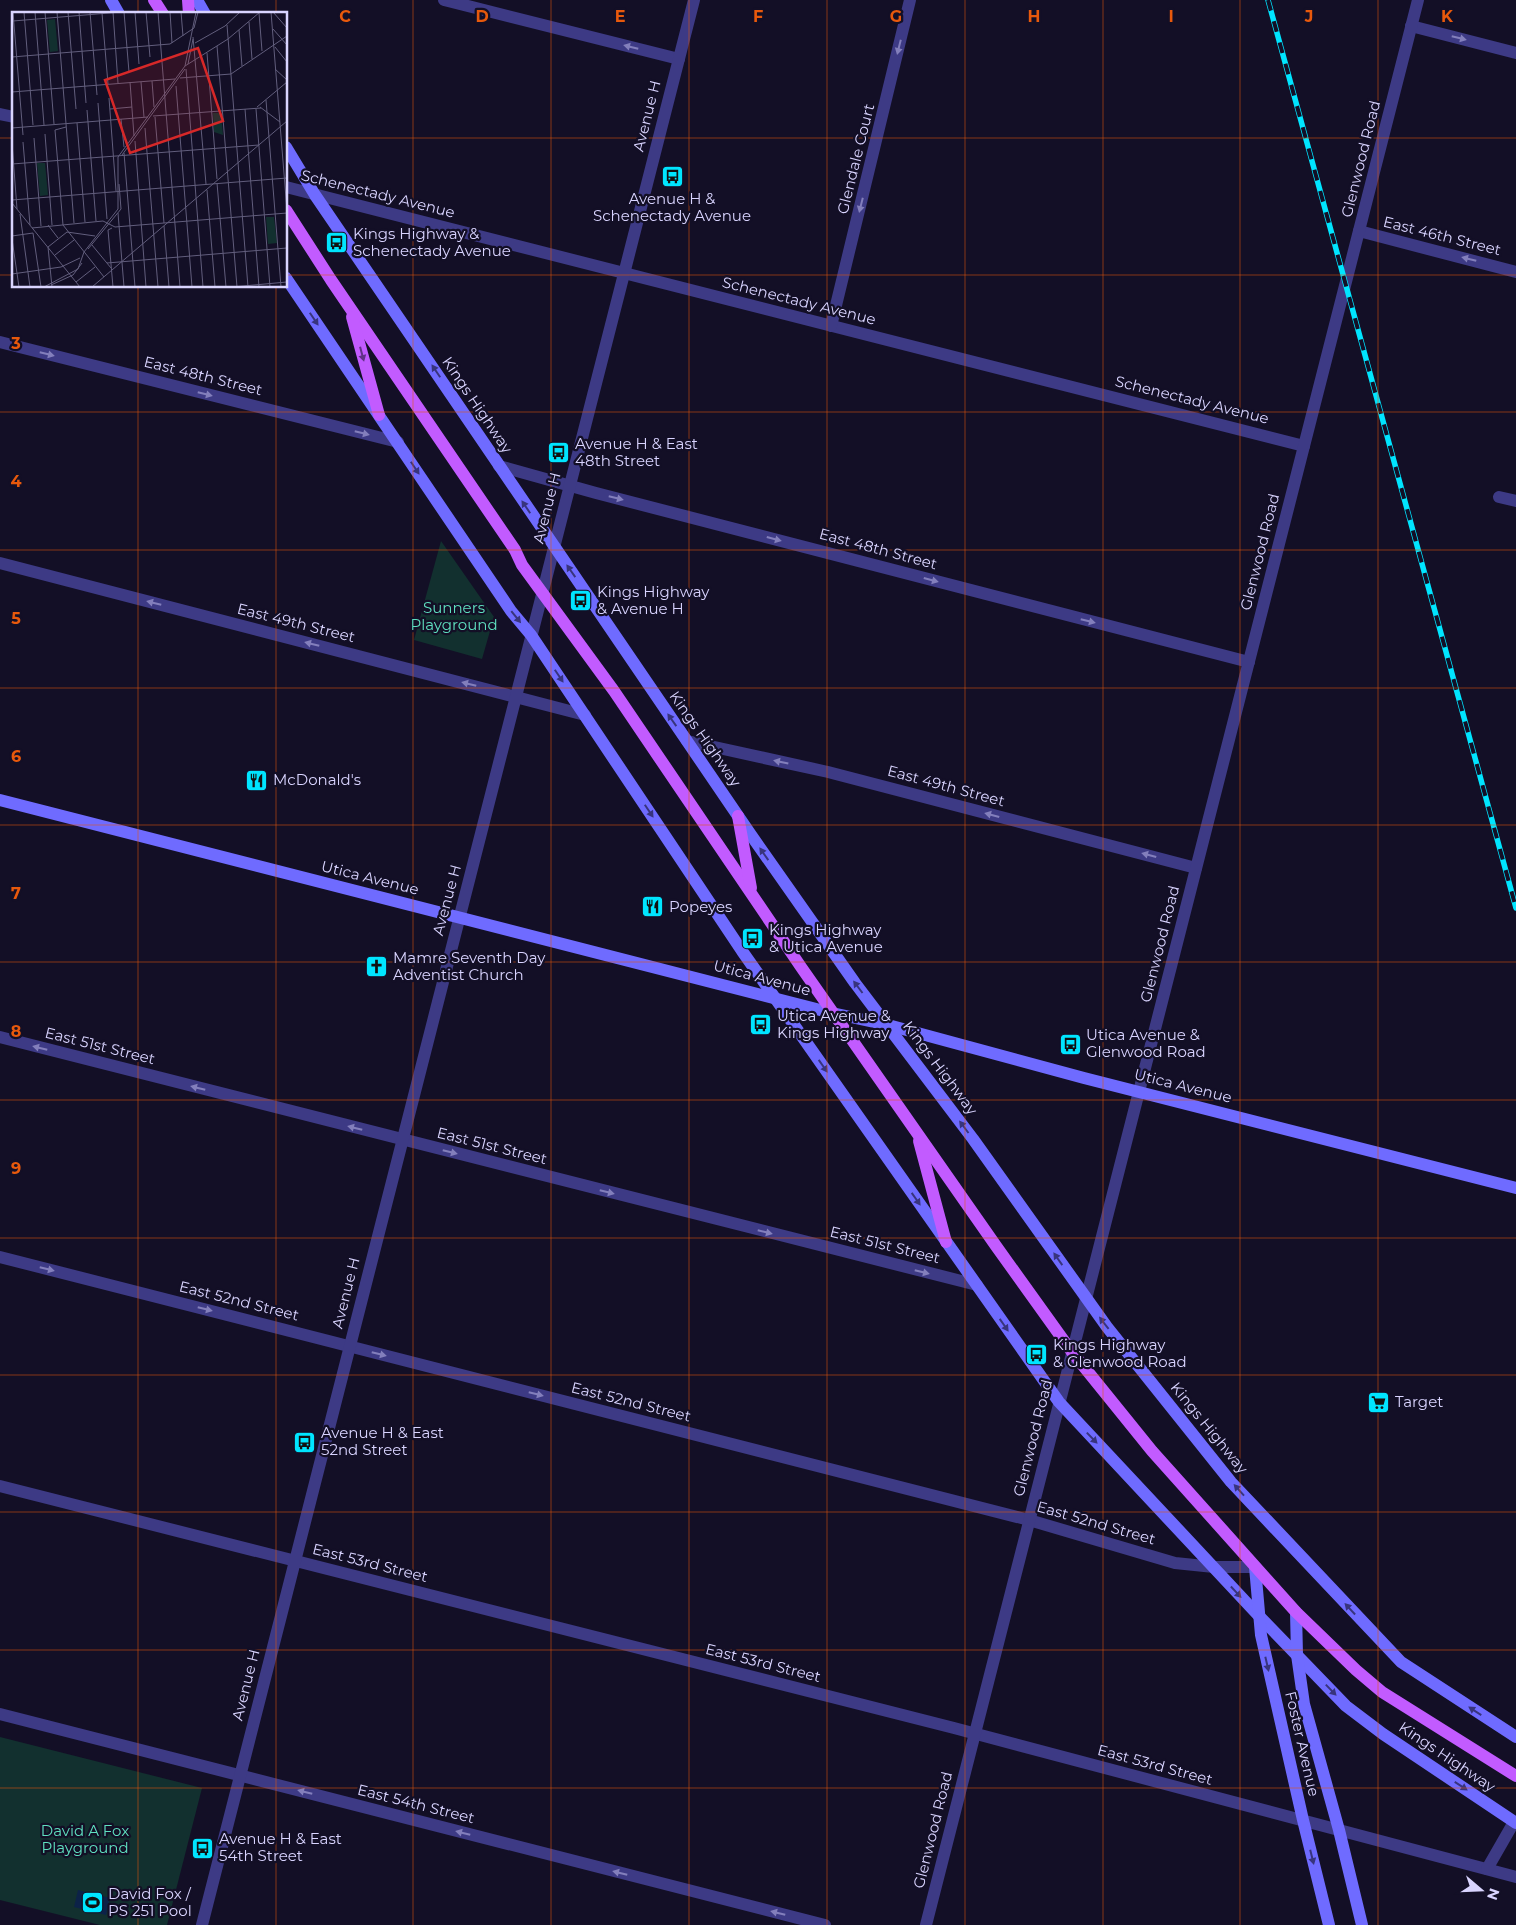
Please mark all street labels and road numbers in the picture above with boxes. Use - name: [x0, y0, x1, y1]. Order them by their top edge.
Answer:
- street label: Avenue H: [628, 78, 665, 153]
- street label: Glenwood Road: [1337, 98, 1384, 219]
- street label: Glendale Court: [833, 102, 878, 216]
- street label: Schenectady Avenue: [299, 165, 457, 222]
- street label: East 46th Street: [1381, 212, 1503, 259]
- street label: Schenectady Avenue: [720, 272, 878, 329]
- street label: East 48th Street: [142, 352, 264, 399]
- street label: Kings Highway: [438, 353, 517, 457]
- street label: Schenectady Avenue: [1113, 371, 1271, 428]
- street label: Avenue H: [528, 470, 565, 545]
- street label: Glenwood Road: [1236, 491, 1283, 612]
- street label: East 48th Street: [817, 524, 939, 573]
- street label: East 49th Street: [235, 599, 357, 646]
- street label: Kings Highway: [665, 687, 746, 791]
- street label: East 49th Street: [885, 761, 1007, 810]
- street label: Utica Avenue: [319, 856, 421, 899]
- street label: Avenue H: [428, 862, 465, 937]
- street label: Glenwood Road: [1136, 883, 1183, 1004]
- street label: Utica Avenue: [711, 955, 813, 1000]
- street label: Kings Highway: [899, 1017, 982, 1119]
- street label: East 51st Street: [43, 1023, 157, 1068]
- street label: Utica Avenue: [1132, 1064, 1234, 1107]
- street label: East 51st Street: [435, 1123, 549, 1168]
- street label: East 51st Street: [828, 1222, 942, 1267]
- street label: Avenue H: [327, 1255, 364, 1330]
- street label: East 52nd Street: [177, 1276, 301, 1325]
- street label: East 52nd Street: [569, 1377, 693, 1426]
- street label: Glenwood Road: [1009, 1377, 1056, 1498]
- street label: Kings Highway: [1167, 1378, 1253, 1478]
- street label: East 52nd Street: [1035, 1496, 1158, 1549]
- street label: East 53rd Street: [310, 1539, 430, 1586]
- street label: East 53rd Street: [703, 1639, 823, 1686]
- street label: Avenue H: [227, 1647, 264, 1722]
- street label: Foster Avenue: [1281, 1689, 1324, 1798]
- street label: Kings Highway: [1395, 1717, 1500, 1796]
- street label: East 53rd Street: [1096, 1740, 1215, 1789]
- street label: Glenwood Road: [909, 1769, 956, 1890]
- street label: East 54th Street: [356, 1780, 477, 1827]

